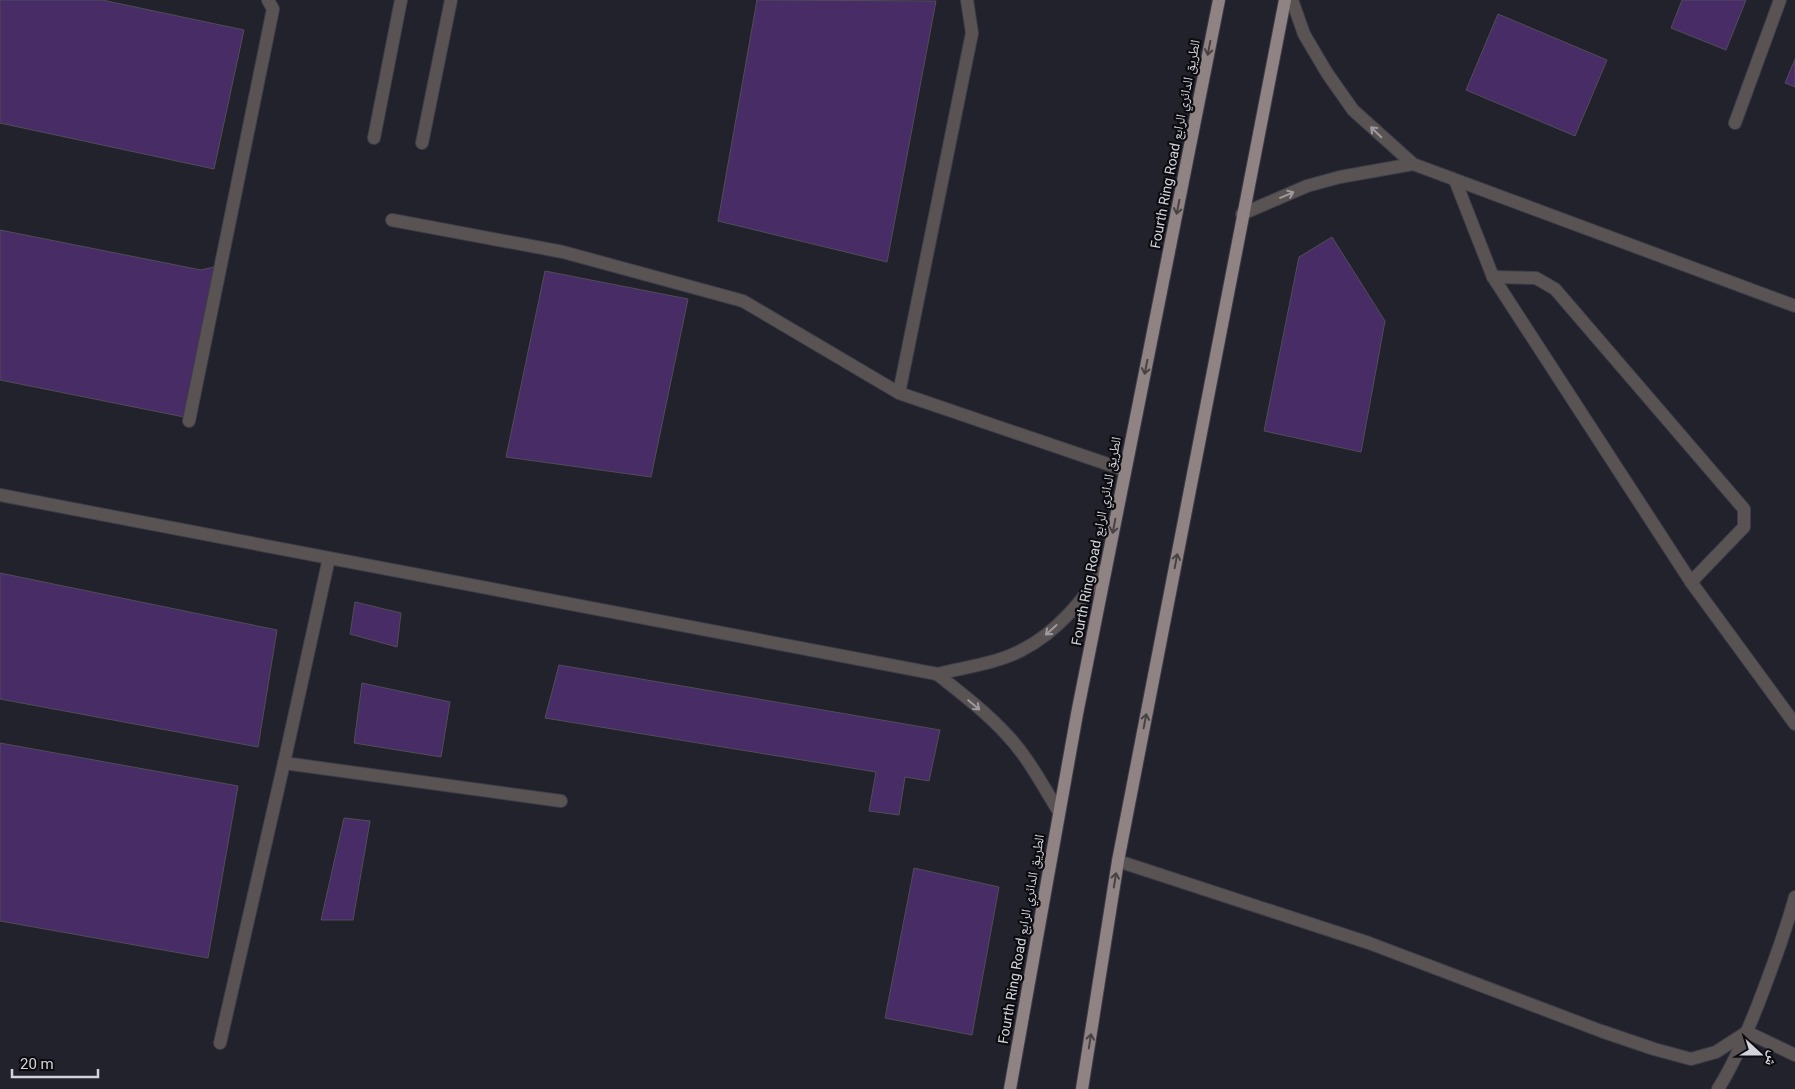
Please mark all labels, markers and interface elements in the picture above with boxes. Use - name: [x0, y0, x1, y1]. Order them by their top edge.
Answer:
- street label: Fourth Ring Road الطريق الدائري الرابع: [1147, 38, 1207, 251]
- one-way arrow: [1204, 39, 1213, 55]
- one-way arrow: [1370, 126, 1383, 138]
- one-way arrow: [1279, 189, 1294, 199]
- one-way arrow: [1172, 199, 1182, 215]
- one-way arrow: [1141, 358, 1150, 374]
- street label: Fourth Ring Road الطريق الدائري الرابع: [1068, 435, 1128, 648]
- one-way arrow: [1109, 518, 1119, 534]
- one-way arrow: [1172, 554, 1181, 570]
- one-way arrow: [1045, 624, 1058, 636]
- one-way arrow: [968, 699, 981, 710]
- one-way arrow: [1141, 713, 1151, 729]
- street label: Fourth Ring Road الطريق الدائري الرابع: [995, 833, 1051, 1046]
- one-way arrow: [1111, 873, 1121, 889]
- north arrow: [1735, 1029, 1785, 1079]
- one-way arrow: [1085, 1033, 1095, 1049]
- scale bar: [12, 1046, 99, 1078]
- text: ش: [1761, 1048, 1782, 1069]
- text: 20 m: [20, 1055, 54, 1073]

